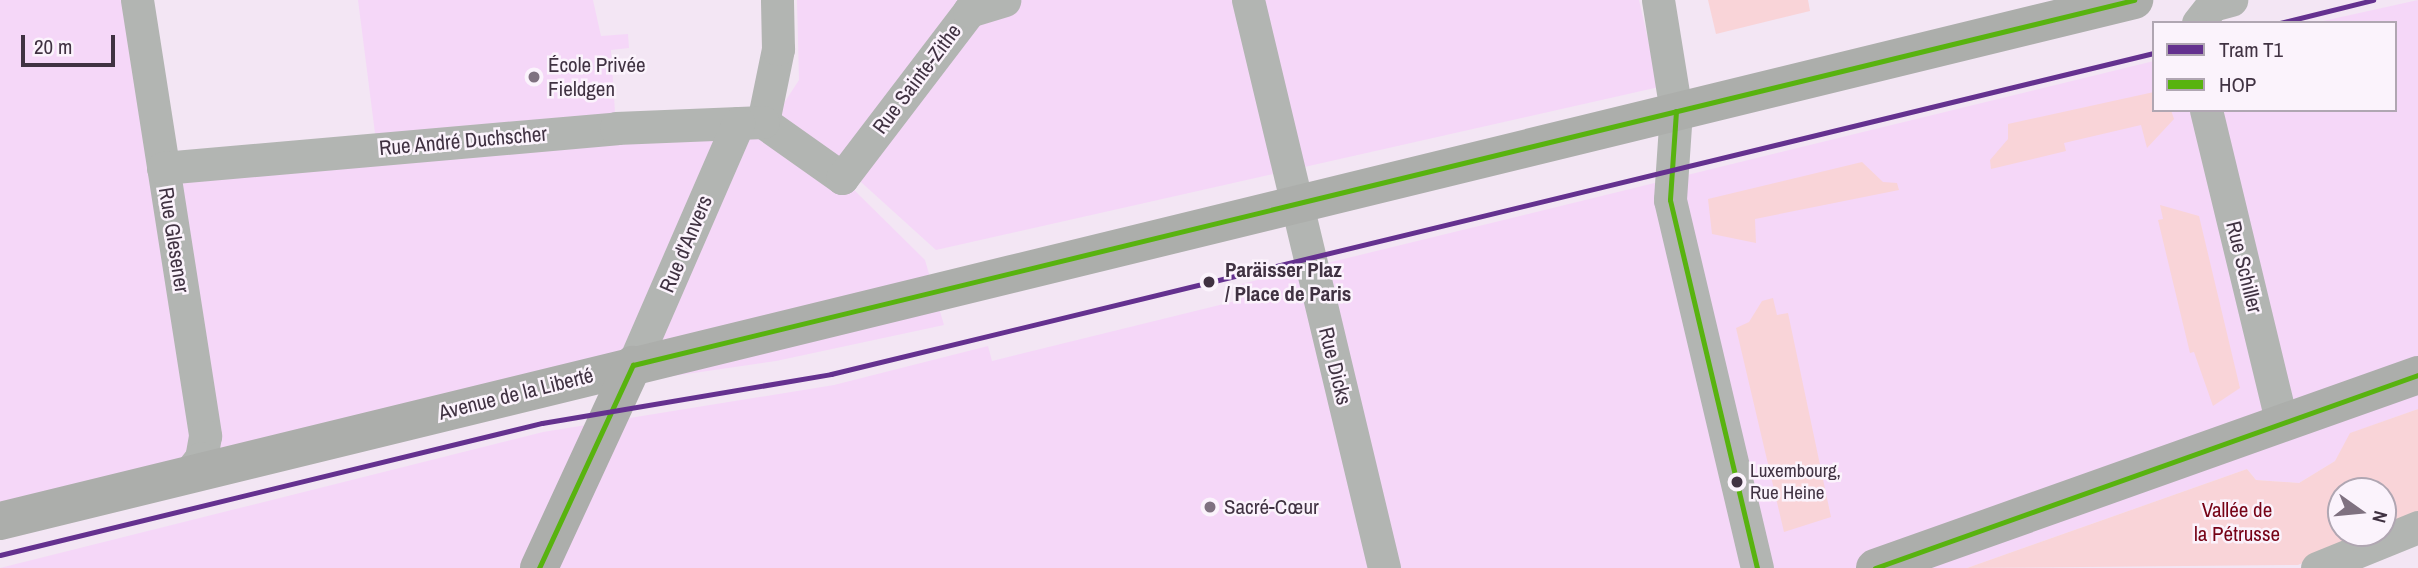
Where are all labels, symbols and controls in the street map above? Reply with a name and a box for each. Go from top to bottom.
street label: Rue Sainte-Zithe [867,19,967,139]
scale bar [24,21,119,65]
legend [2152,21,2397,112]
text: 20 m [34,32,72,61]
text: Tram T1 [2219,35,2283,64]
place label: École Privée Fieldgen [548,52,646,102]
marker: École Privée Fieldgen [526,69,542,85]
text: HOP [2219,70,2256,99]
street label: Rue André Duchscher [378,121,548,161]
street label: Rue Glesener [153,186,195,294]
street label: Rue d'Anvers [654,192,718,296]
street label: Rue Schiller [2220,218,2268,316]
place label: Paräisser Plaz / Place de Paris [1225,257,1351,307]
marker: Paräisser Plaz / Place de Paris [1199,272,1219,292]
street label: Rue Dicks [1313,324,1357,408]
street label: Avenue de la Liberté [436,363,596,425]
place label: Luxembourg, Rue Heine [1750,460,1841,504]
marker: Luxembourg, Rue Heine [1730,475,1744,489]
north arrow [2327,477,2397,547]
place label: Sacré-Cœur [1224,494,1319,520]
park label: Vallée de la Pétrusse [2194,497,2280,547]
marker: Sacré-Cœur [1202,499,1218,515]
text: N [2366,508,2394,526]

